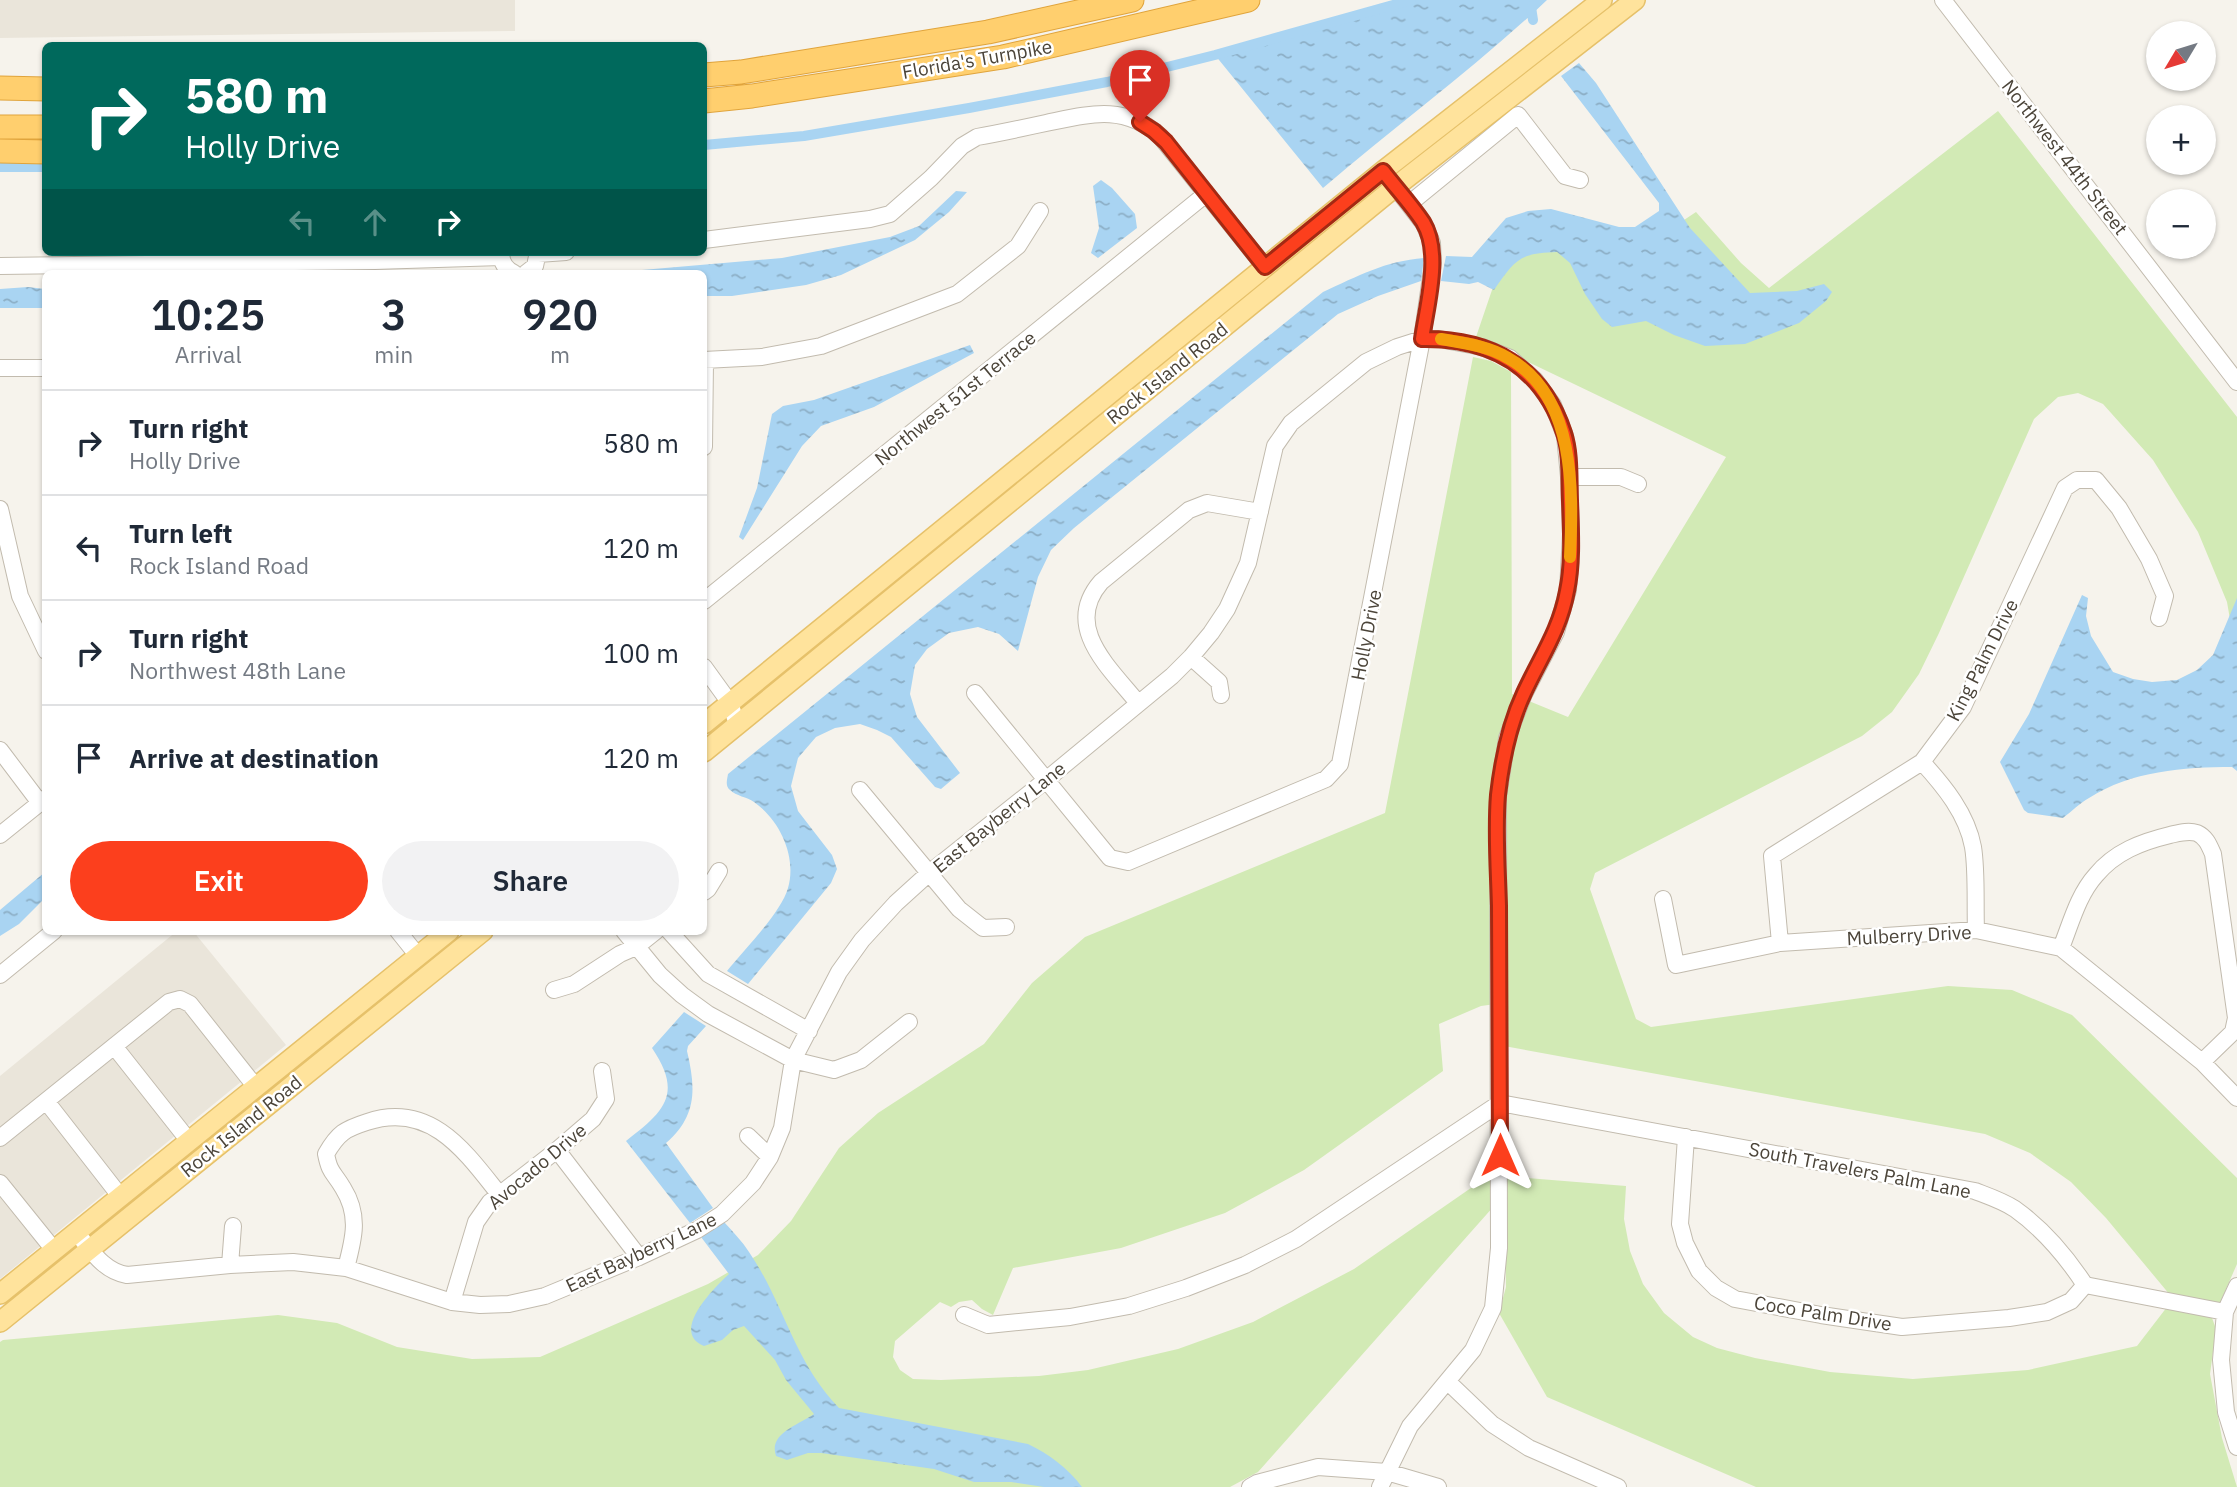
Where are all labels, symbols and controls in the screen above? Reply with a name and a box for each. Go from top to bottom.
north arrow [2146,21,2216,91]
map controls [2146,21,2216,259]
street label: Florida's Turnpike [900,34,1054,84]
pin [1110,50,1170,122]
icon: arrive [1121,61,1159,99]
text: 580 m [185,63,329,126]
icon: right [70,70,161,161]
street label: Northwest 44th Street [1997,75,2133,239]
button: + [2146,105,2216,175]
text: Holly Drive [185,125,340,167]
button: − [2146,189,2216,259]
icon: left [283,203,321,241]
icon: ahead [356,203,394,241]
icon: right [429,203,467,241]
text: 10:25 [151,287,265,342]
text: 3 [381,287,406,342]
text: 920 [522,287,598,342]
street label: Rock Island Road [1102,317,1232,429]
street label: Northwest 51st Terrace [869,326,1041,470]
text: Arrival [175,339,242,369]
text: min [374,339,413,369]
text: m [550,339,570,369]
text: Turn right [129,411,248,445]
icon: right [70,424,108,462]
text: 580 m [603,426,679,460]
text: Holly Drive [129,445,241,475]
text: Turn left [129,516,232,550]
icon: left [70,529,108,567]
text: 120 m [603,531,679,565]
text: Rock Island Road [129,550,309,580]
street label: Holly Drive [1345,587,1387,683]
street label: King Palm Drive [1941,595,2023,725]
text: Turn right [129,621,248,655]
icon: right [70,634,108,672]
text: 100 m [603,636,679,670]
text: Northwest 48th Lane [129,655,346,685]
icon: arrive [70,739,108,777]
text: Arrive at destination [129,741,379,775]
text: 120 m [603,741,679,775]
street label: East Bayberry Lane [928,756,1070,878]
button: Exit [70,841,368,921]
button: Share [382,841,679,921]
street label: Mulberry Drive [1846,920,1972,950]
street label: Rock Island Road [176,1070,306,1182]
street label: Avocado Drive [483,1118,591,1214]
position arrow [1463,1118,1537,1192]
street label: South Travelers Palm Lane [1747,1137,1973,1203]
street label: East Bayberry Lane [562,1206,720,1298]
street label: Coco Palm Drive [1753,1290,1893,1336]

